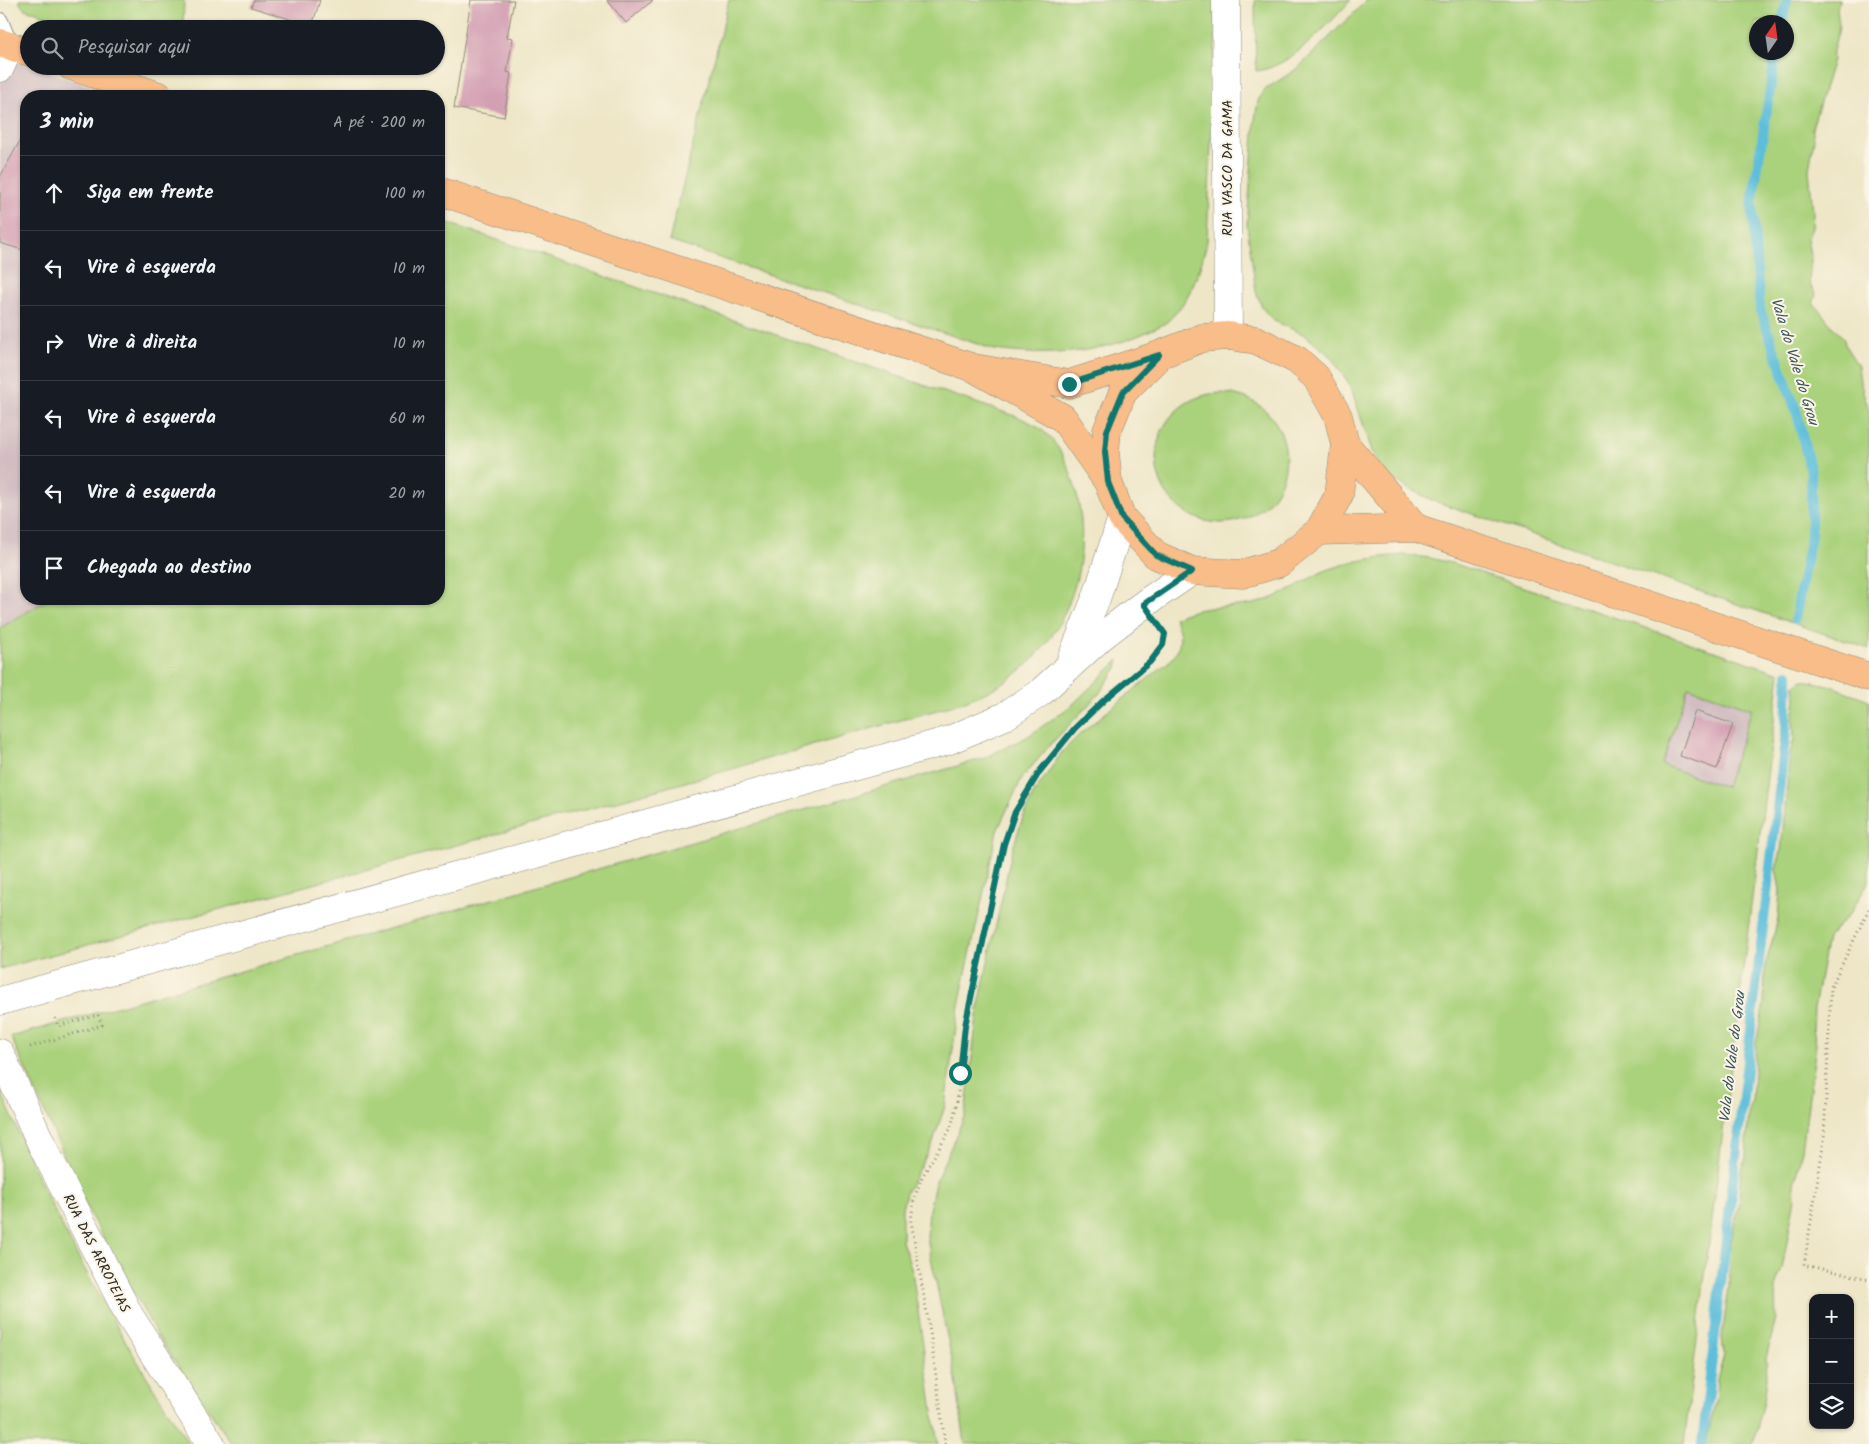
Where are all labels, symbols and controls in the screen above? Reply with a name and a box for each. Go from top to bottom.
north arrow [1749,15,1794,60]
search box [20,20,445,75]
text: Pesquisar aqui [78,33,190,63]
icon: search [38,34,66,62]
street label: RUA VASCO DA GAMA [1217,100,1239,236]
text: 3 min [40,106,94,139]
text: A pé · 200 m [333,110,425,135]
text: Siga em frente [87,178,214,208]
icon: ahead [40,179,68,207]
text: 100 m [385,181,425,206]
text: Vire à esquerda [87,253,216,283]
icon: left [40,254,68,282]
text: 10 m [393,256,425,281]
water label: Vala do Vale do Grou [1763,295,1825,430]
text: Vire à direita [87,328,197,358]
icon: right [40,329,68,357]
text: 10 m [393,331,425,356]
route end [1058,373,1081,396]
text: Vire à esquerda [87,403,216,433]
icon: left [40,404,68,432]
text: 60 m [389,406,425,431]
text: Vire à esquerda [87,478,216,508]
icon: left [40,479,68,507]
text: 20 m [389,481,425,506]
text: Chegada ao destino [87,553,252,583]
icon: arrive [40,554,68,582]
water label: Vala do Vale do Grou [1713,988,1753,1124]
route start [949,1062,972,1085]
street label: RUA DAS ARROTEIAS [57,1190,136,1317]
map controls [1809,1294,1854,1429]
button: + [1809,1294,1854,1339]
button: − [1809,1339,1854,1384]
button: layers [1809,1384,1854,1429]

